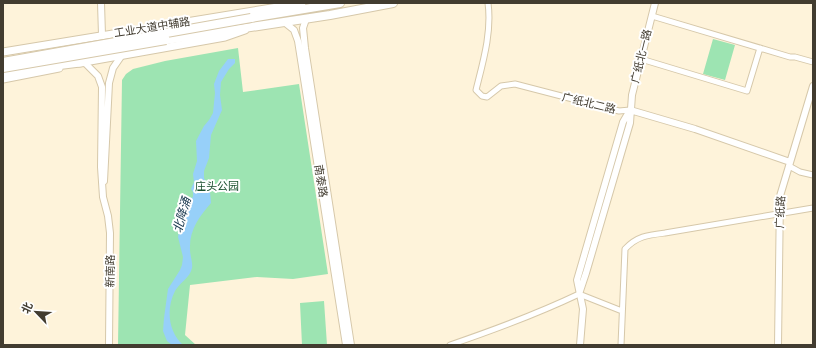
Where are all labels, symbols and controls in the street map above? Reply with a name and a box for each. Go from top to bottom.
street label: 工业大道中辅路 [113,14,191,41]
street label: 广纸北一路 [628,28,655,85]
street label: 广纸北二路 [560,90,617,117]
street label: 南泰路 [311,164,330,199]
park label: 庄头公园 [195,179,239,194]
water label: 北降涌 [169,194,196,235]
street label: 广纸路 [772,195,789,229]
street label: 新南路 [103,254,118,288]
north arrow [16,292,56,332]
text: 北 [18,300,37,316]

